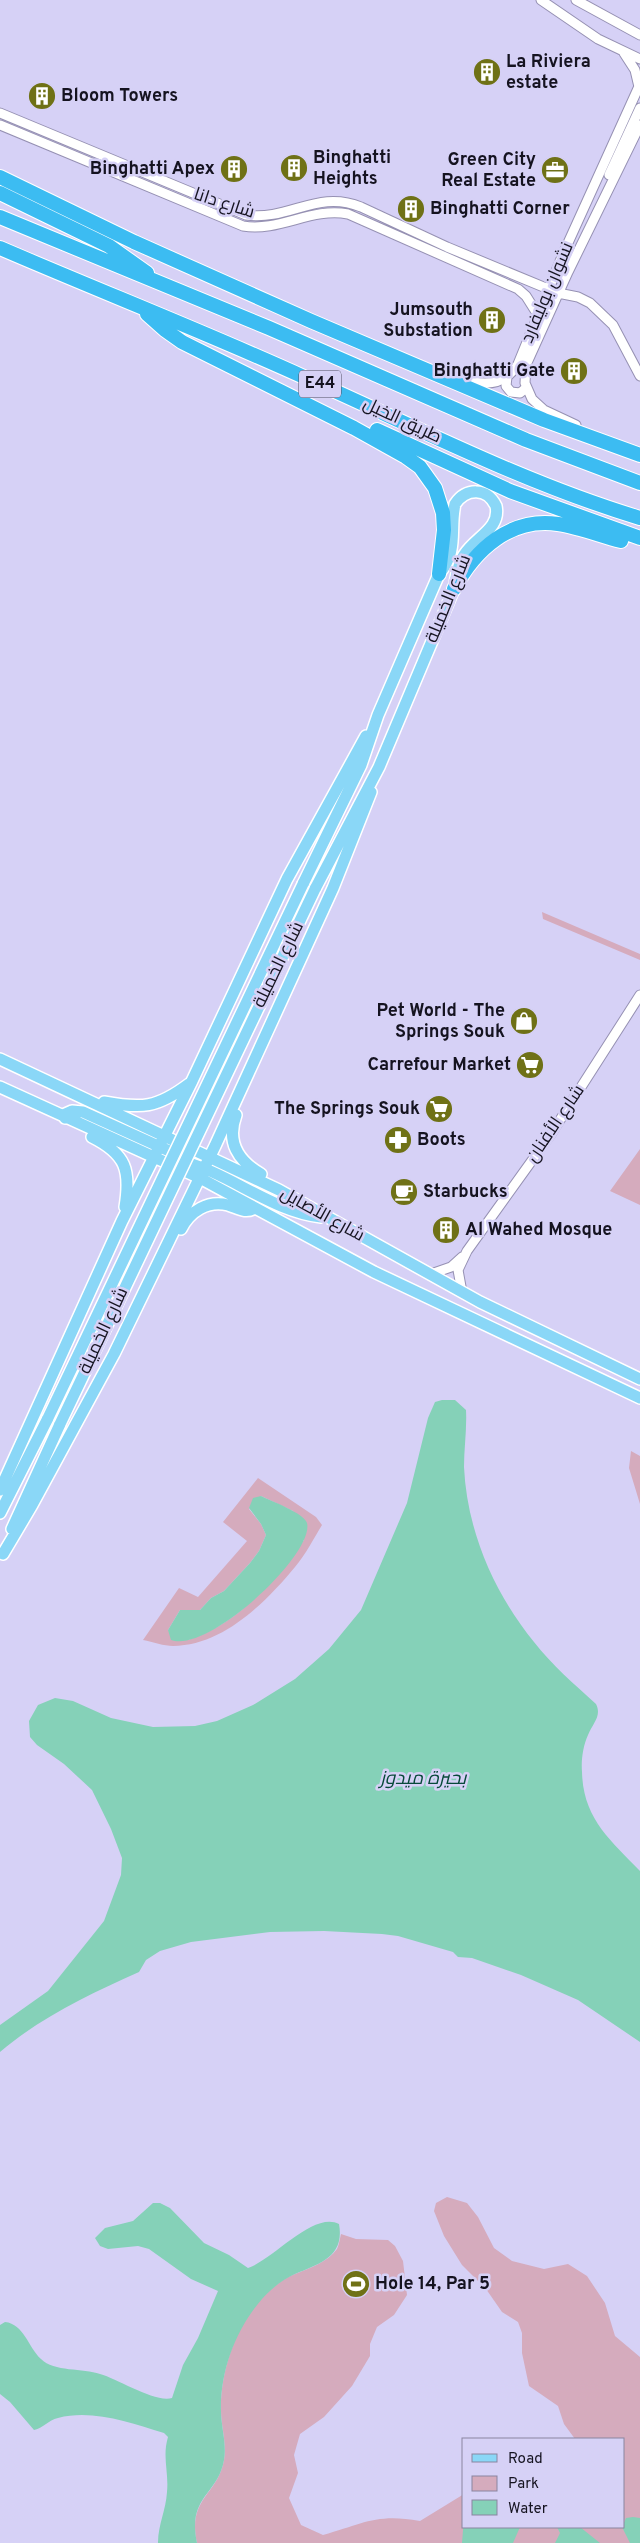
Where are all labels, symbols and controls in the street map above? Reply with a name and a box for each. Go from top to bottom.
place label: La Riviera estate [506,51,591,95]
building icon: La Riviera estate [472,57,502,87]
building icon: Bloom Towers [27,81,57,111]
place label: Bloom Towers [61,85,178,108]
place label: Binghatti Heights [313,147,391,191]
place label: Green City Real Estate [441,149,536,193]
building icon: Binghatti Heights [279,153,309,183]
building icon: Binghatti Apex [219,154,249,184]
office icon: Green City Real Estate [540,155,570,185]
place label: Binghatti Apex [90,158,215,181]
street label: شارع دانا [191,183,257,225]
building icon: Binghatti Corner [396,194,426,224]
place label: Binghatti Corner [430,198,570,221]
street label: نشوان بوليفارد [516,239,580,347]
place label: Jumsouth Substation [383,299,473,343]
building icon: Jumsouth Substation [477,305,507,335]
building icon: Binghatti Gate [559,356,589,386]
place label: Binghatti Gate [433,360,555,383]
road number: E44 [299,370,341,398]
street label: طريق الخيل [359,393,445,449]
street label: شارع الخميلة [421,552,477,646]
street label: شارع الخميلة [248,918,310,1012]
place label: Pet World - The Springs Souk [377,1000,505,1044]
shop icon: Pet World - The Springs Souk [509,1006,539,1036]
supermarket icon: Carrefour Market [515,1050,545,1080]
place label: Carrefour Market [368,1054,511,1077]
street label: شارع الأفنان [522,1081,590,1167]
supermarket icon: The Springs Souk [424,1094,454,1124]
place label: The Springs Souk [274,1098,420,1121]
pharmacy icon: Boots [383,1125,413,1155]
place label: Boots [417,1129,466,1152]
cafe icon: Starbucks [389,1177,419,1207]
place label: Starbucks [423,1181,508,1204]
street label: شارع الأصايل [276,1182,368,1248]
building icon: Al Wahed Mosque [431,1215,461,1245]
place label: Al Wahed Mosque [465,1219,612,1242]
street label: شارع الخميلة [74,1284,134,1378]
water label: بحيرة ميدوز [378,1767,467,1791]
sports icon: Hole 14, Par 5 [341,2269,371,2299]
place label: Hole 14, Par 5 [375,2273,490,2296]
legend [462,2438,625,2528]
text: Road [508,2450,543,2469]
text: Park [508,2475,539,2494]
text: Water [508,2500,548,2519]

